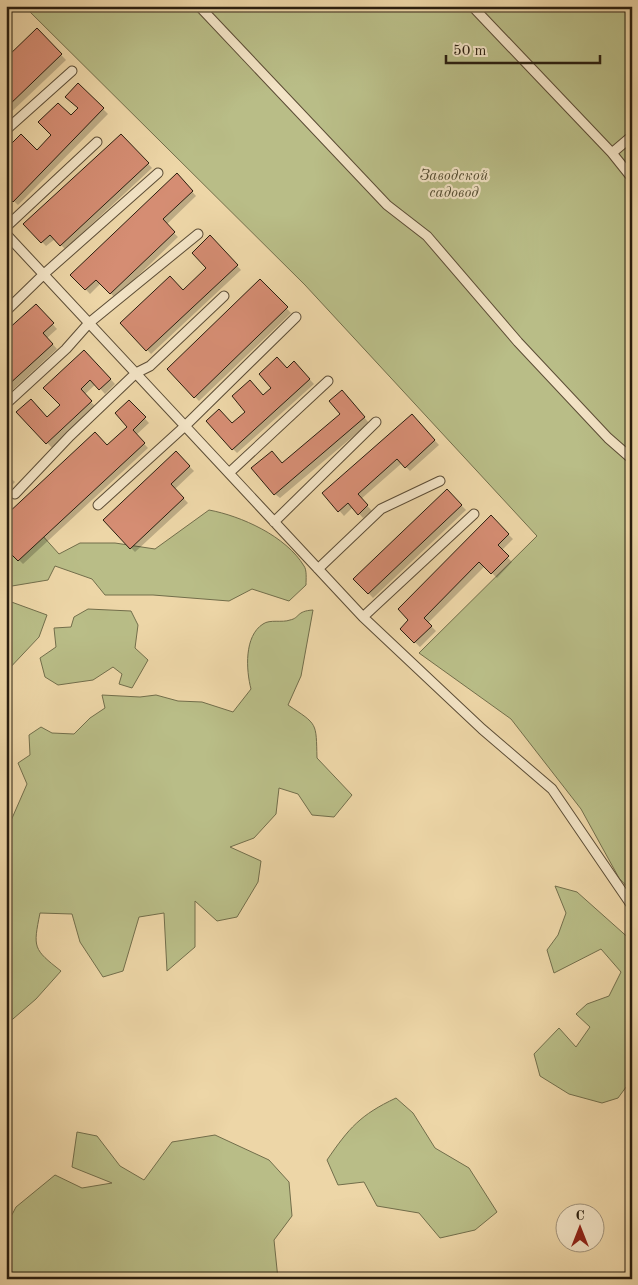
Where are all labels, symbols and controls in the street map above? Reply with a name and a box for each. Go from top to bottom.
scale bar [446,32,599,64]
text: 50 m [453,44,487,59]
park label: Заводской садовод [420,168,489,201]
north arrow [556,1202,606,1252]
text: С [575,1209,585,1223]

